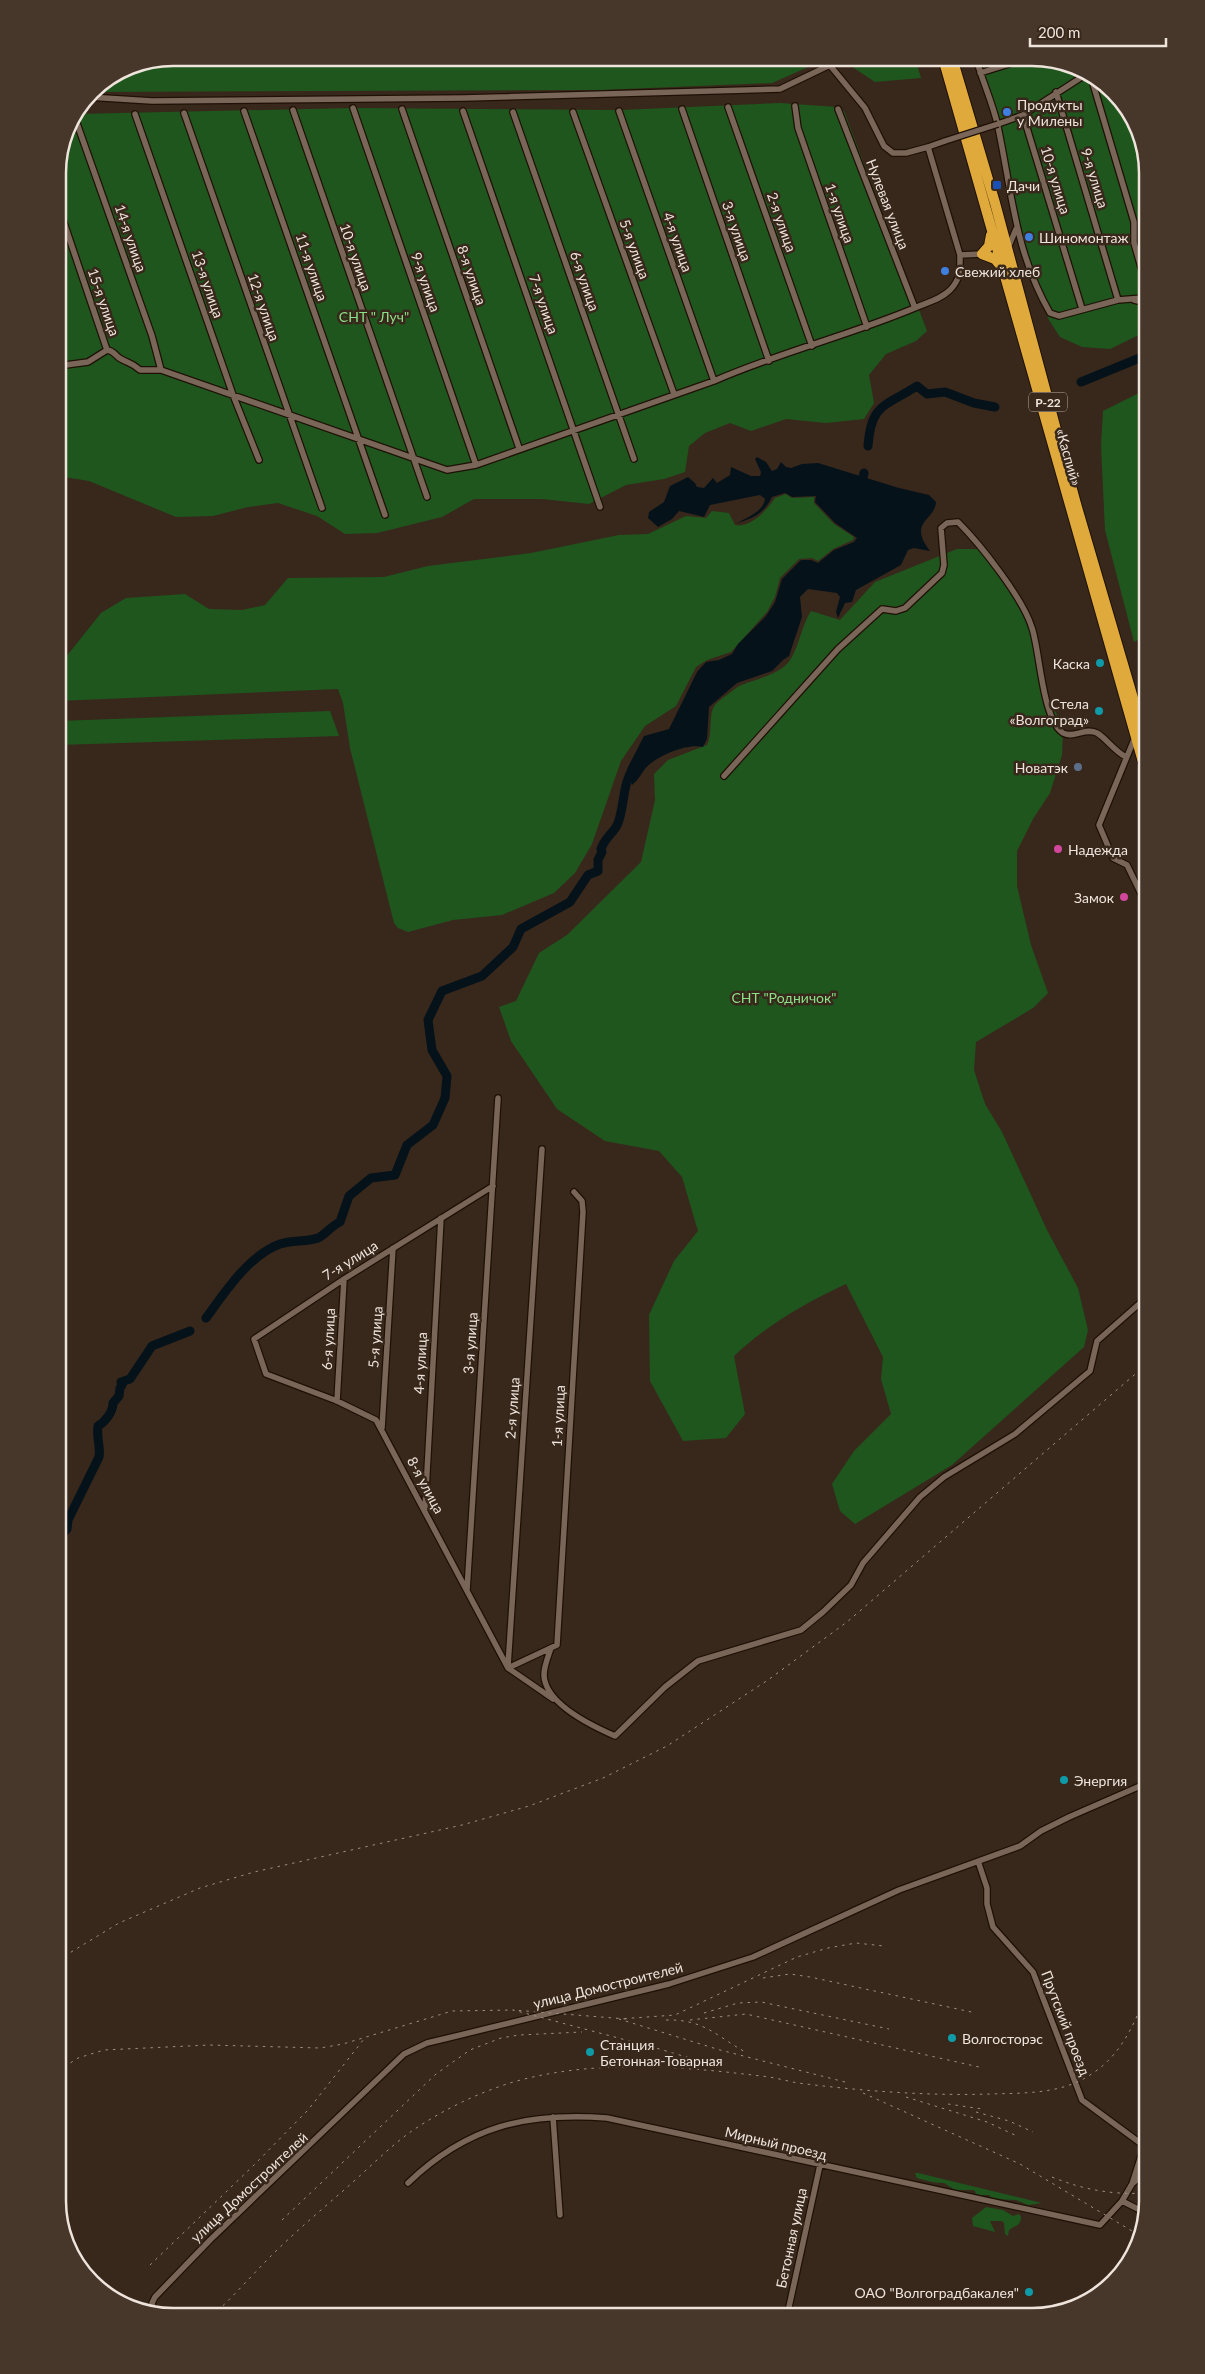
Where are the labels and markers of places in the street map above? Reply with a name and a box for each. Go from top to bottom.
place label: Продукты у Милены [1017,96,1083,129]
marker: Продукты у Милены [1001,106,1013,118]
place label: Дачи [1007,177,1040,194]
marker: Дачи [991,179,1003,191]
place label: Шиномонтаж [1039,229,1129,246]
marker: Шиномонтаж [1023,231,1035,243]
place label: Свежий хлеб [955,263,1040,280]
marker: Свежий хлеб [939,265,951,277]
place label: Каска [1053,655,1090,672]
marker: Каска [1094,657,1106,669]
place label: Стела «Волгоград» [1010,695,1089,728]
marker: Стела «Волгоград» [1093,705,1105,717]
place label: Новатэк [1015,759,1069,776]
marker: Новатэк [1072,761,1084,773]
place label: Надежда [1068,841,1128,858]
marker: Надежда [1052,843,1064,855]
place label: Замок [1074,889,1115,906]
marker: Замок [1118,891,1130,903]
place label: Энергия [1074,1772,1127,1789]
marker: Энергия [1058,1774,1070,1786]
place label: Волгосторэс [962,2030,1043,2047]
marker: Волгосторэс [946,2032,958,2044]
place label: Станция Бетонная-Товарная [600,2036,723,2069]
marker: Станция Бетонная-Товарная [584,2046,596,2058]
place label: ОАО "Волгоградбакалея" [855,2284,1019,2301]
marker: ОАО "Волгоградбакалея" [1023,2286,1035,2298]

